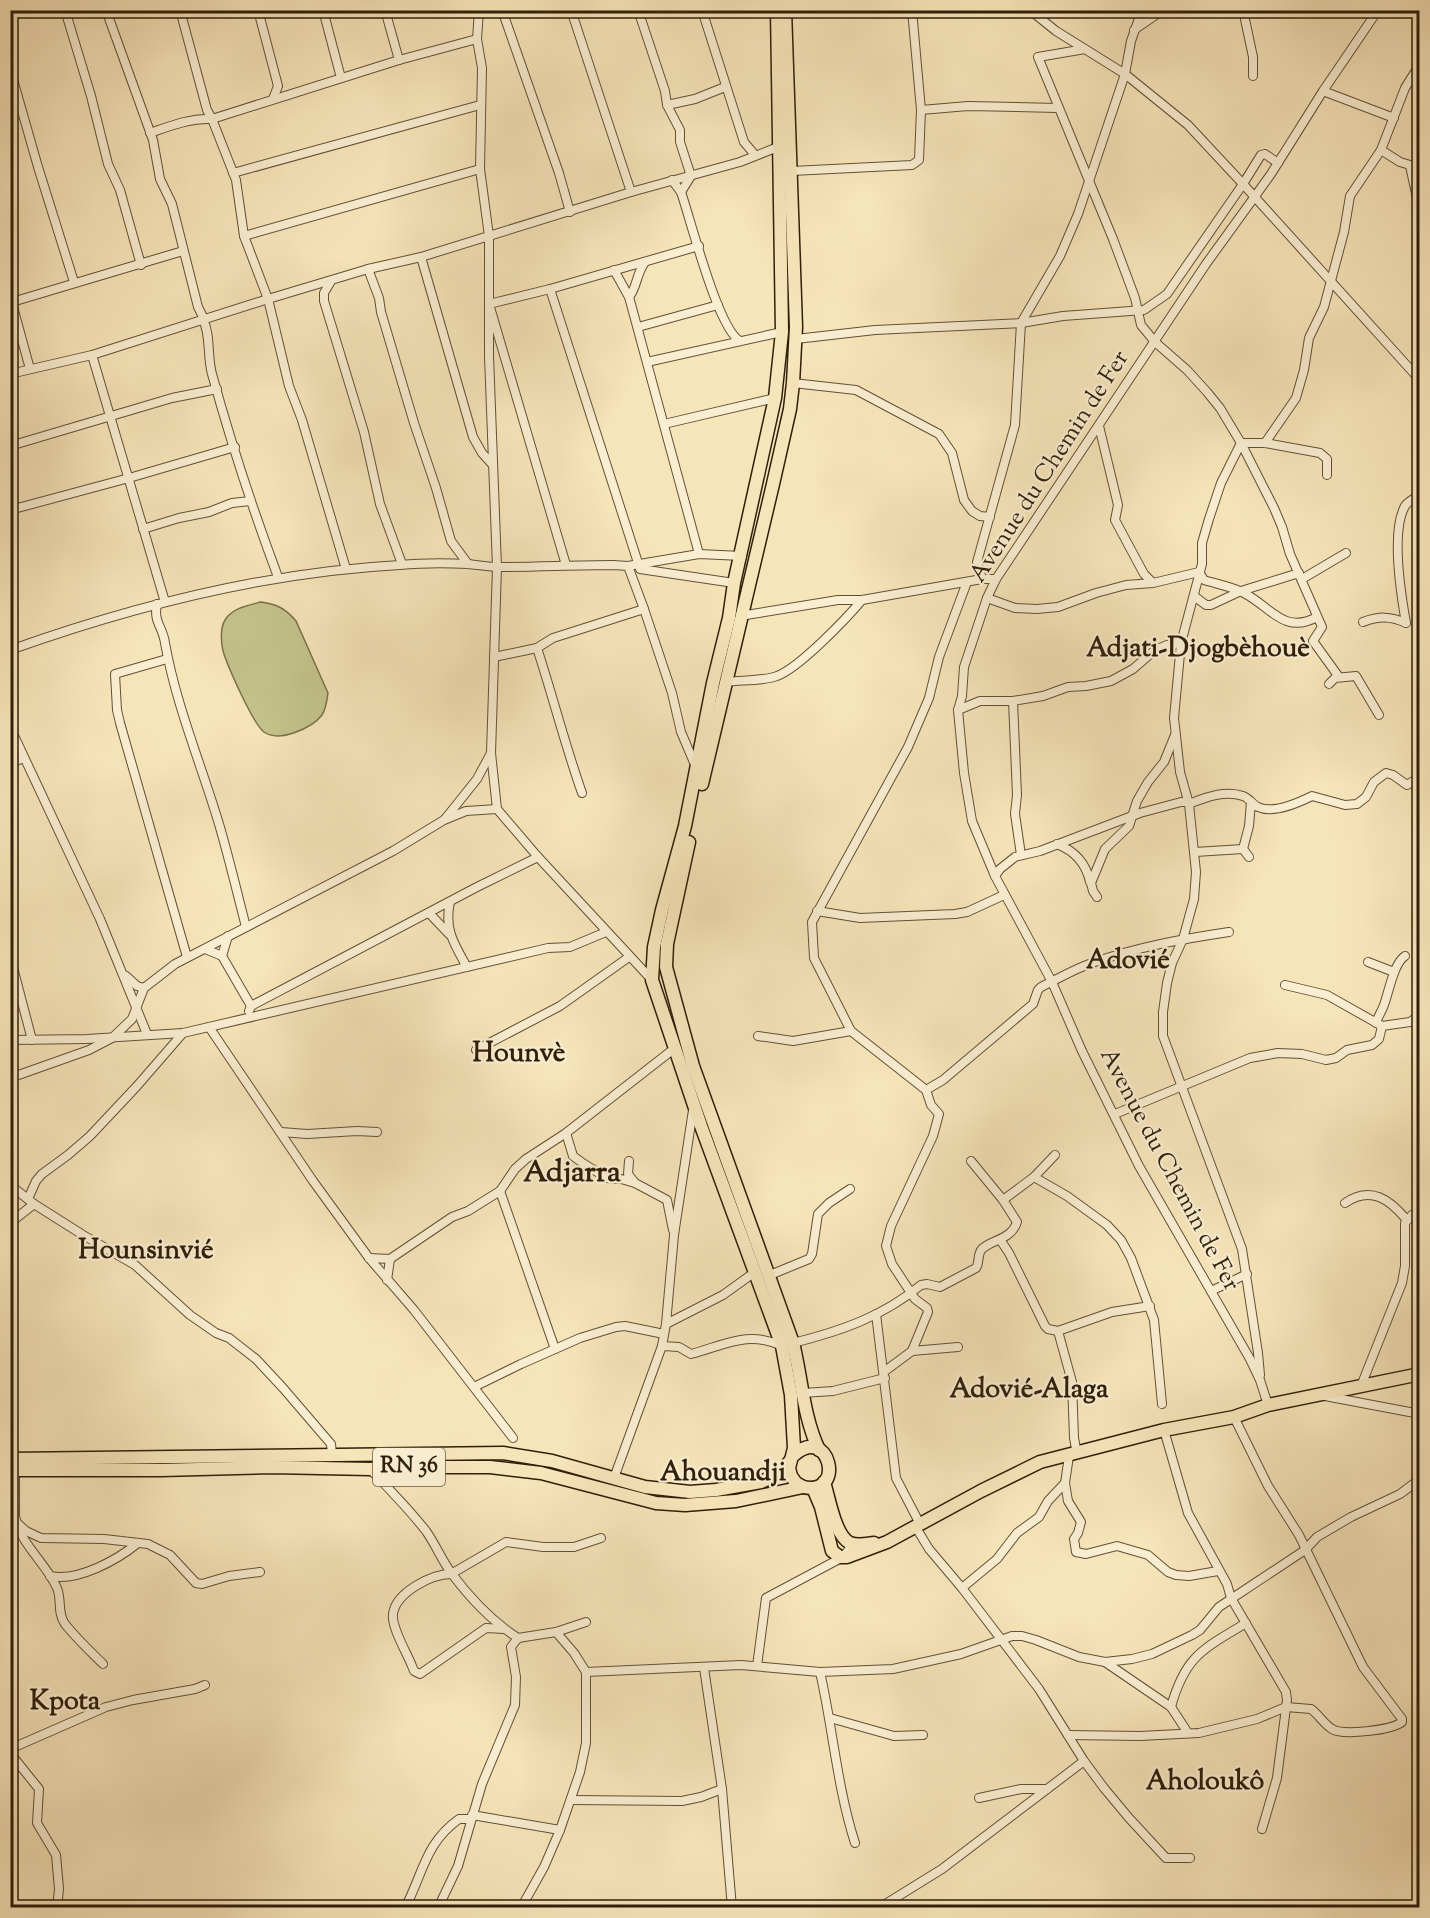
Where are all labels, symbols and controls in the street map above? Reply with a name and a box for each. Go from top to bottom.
street label: Avenue du Chemin de Fer [962,344,1138,590]
district label: Adjati-Djogbèhouè [1086,630,1310,669]
district label: Adovié [1086,942,1170,981]
district label: Hounvè [473,1035,565,1074]
street label: Avenue du Chemin de Fer [1090,1043,1248,1297]
district label: Adjarra [523,1152,621,1195]
district label: Hounsinvié [78,1232,214,1271]
district label: Adovié-Alaga [950,1371,1109,1410]
road number: RN 36 [373,1448,445,1486]
district label: Ahouandji [660,1454,786,1493]
district label: Kpota [30,1683,101,1722]
district label: Aholoukô [1146,1763,1265,1802]

